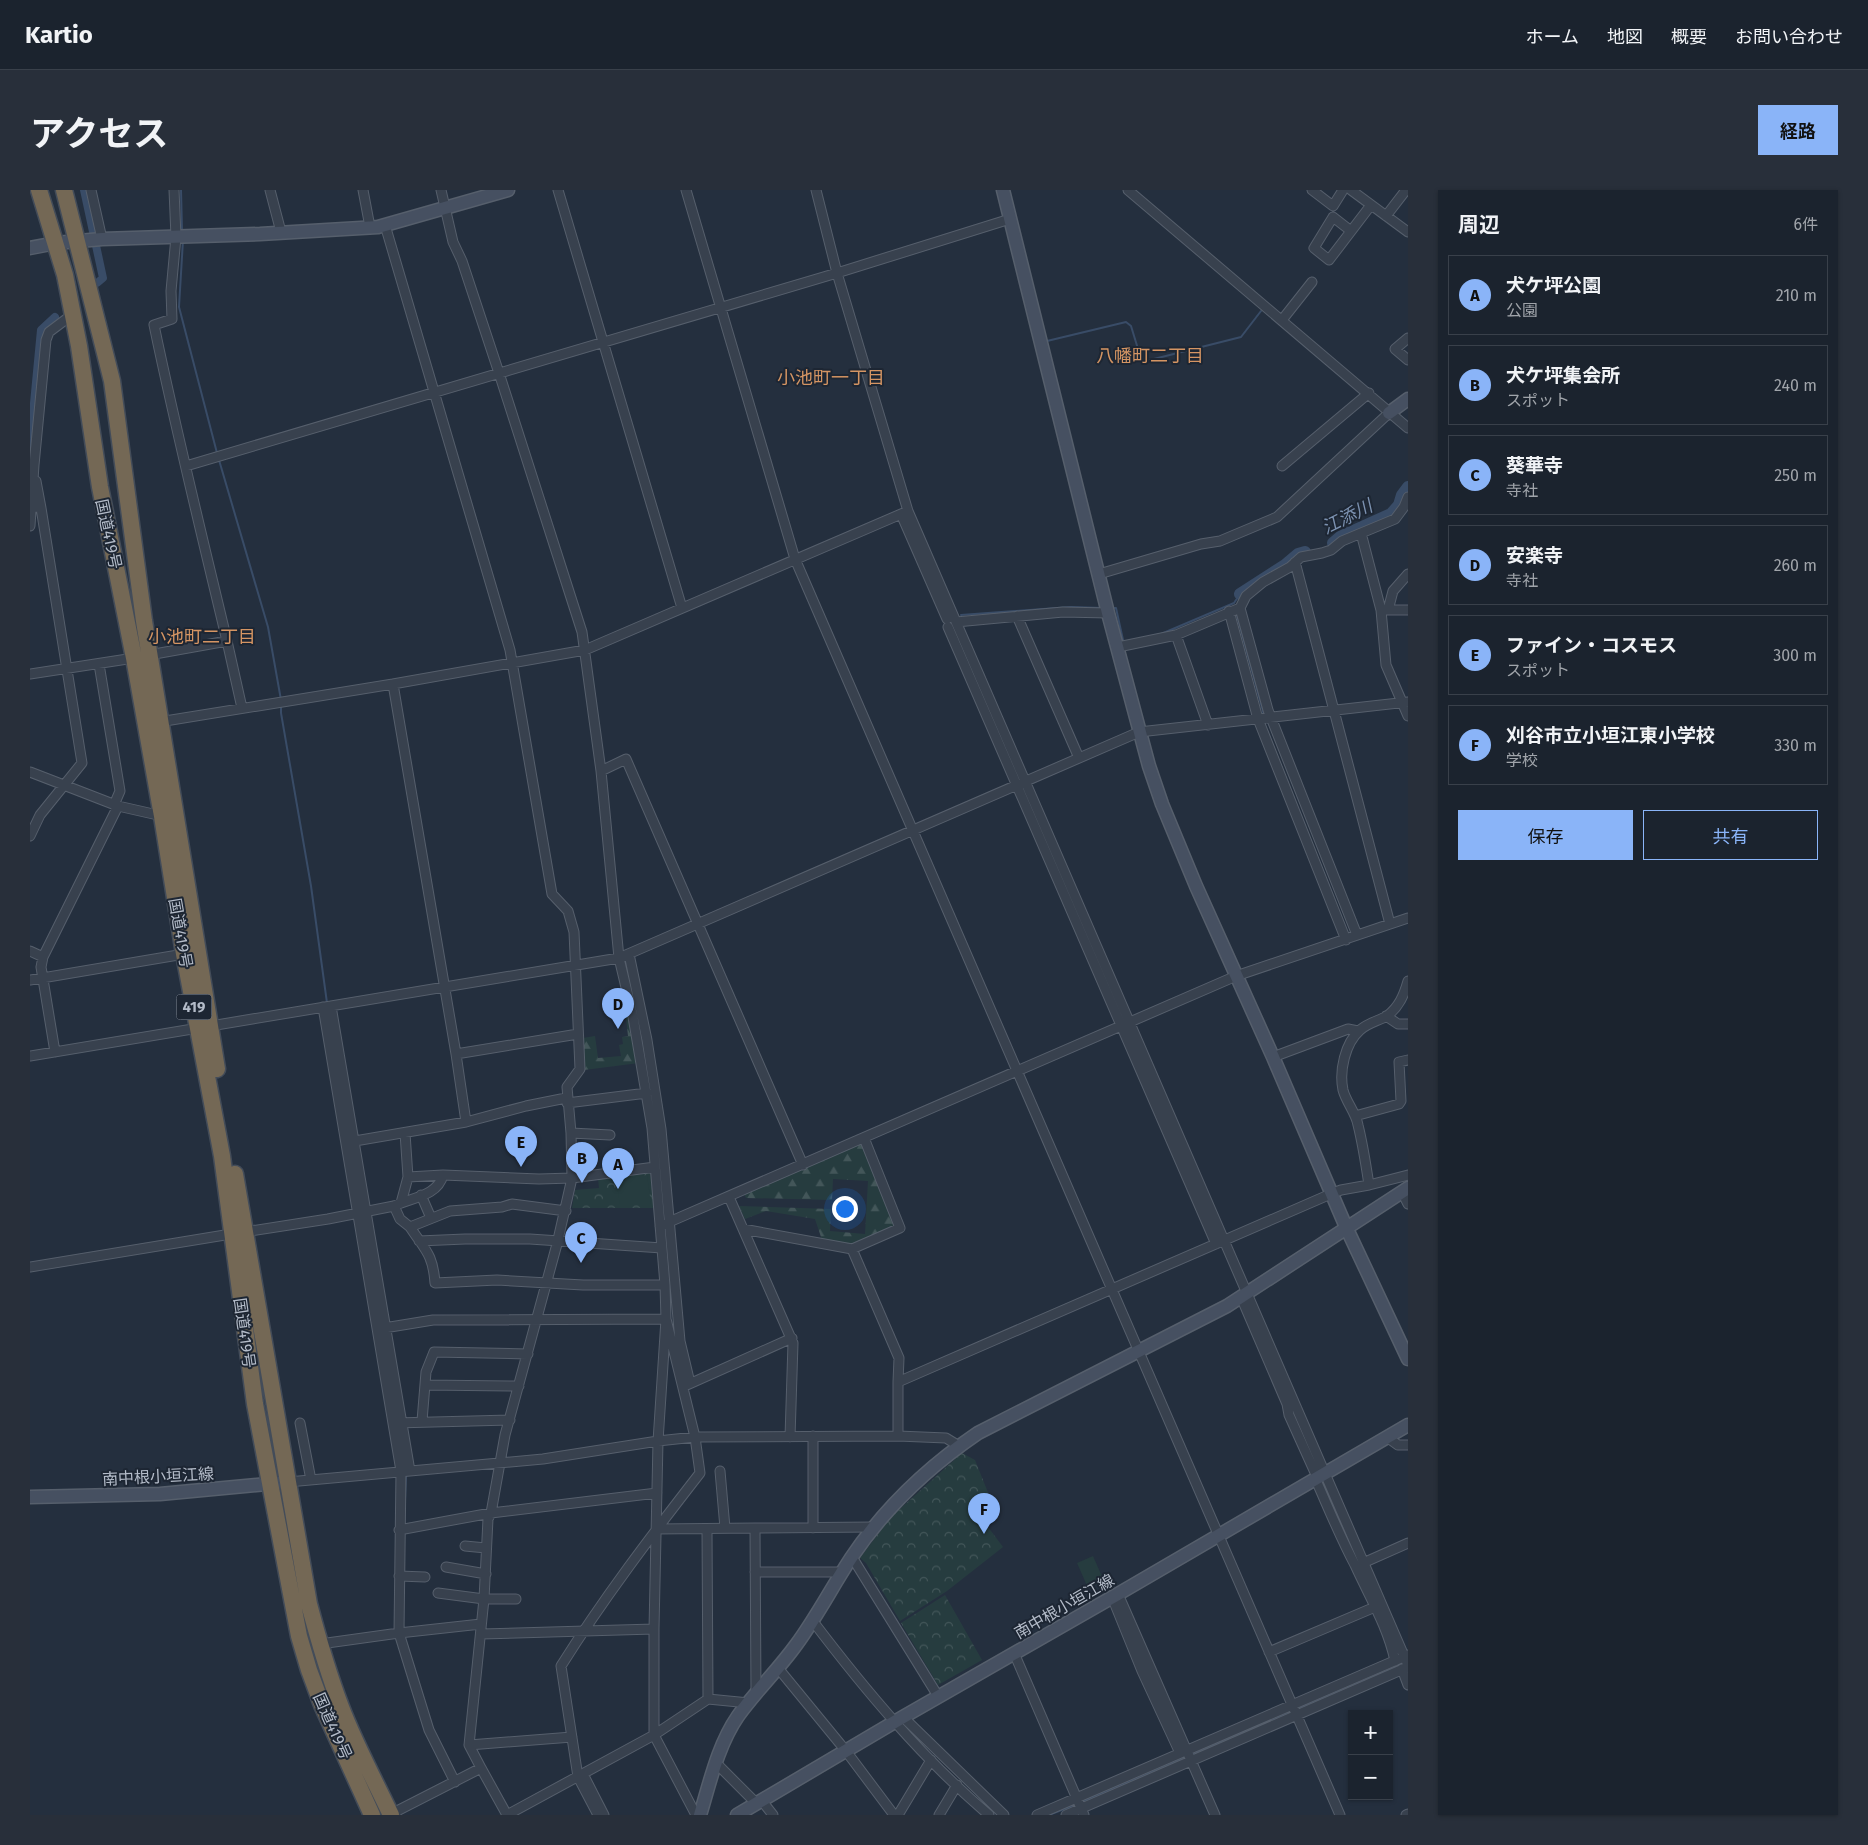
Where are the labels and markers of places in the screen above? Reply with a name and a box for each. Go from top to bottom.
pin: D [602,988,634,1029]
pin: E [505,1126,537,1167]
pin: B [566,1142,598,1183]
pin: A [602,1148,634,1189]
pin: C [565,1222,597,1263]
pin: F [968,1493,1000,1534]

